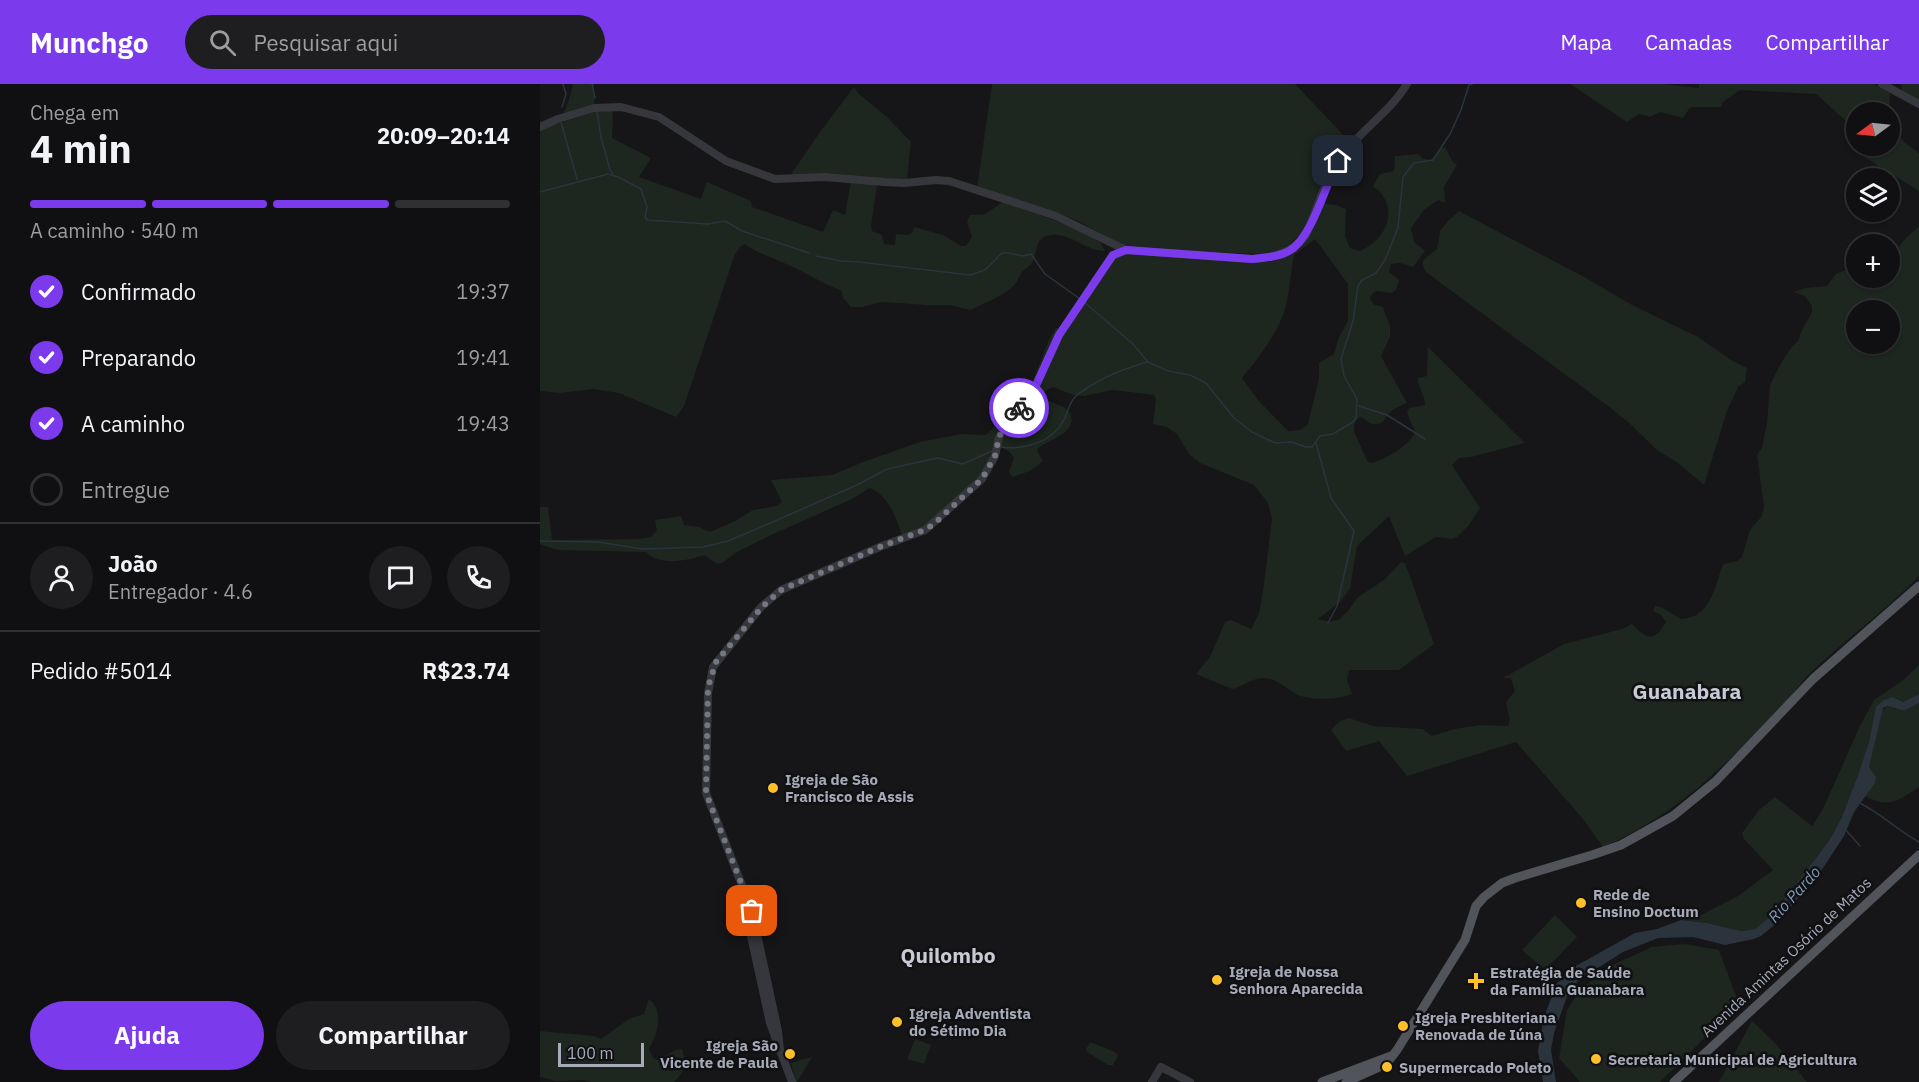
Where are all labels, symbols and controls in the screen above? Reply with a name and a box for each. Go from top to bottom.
search box [185,15,605,69]
text: Munchgo [30,24,149,61]
icon: search [206,26,239,59]
text: Pesquisar aqui [254,28,398,57]
text: Mapa [1560,28,1612,56]
text: Camadas [1645,28,1732,56]
text: Compartilhar [1765,28,1889,56]
text: Chega em [30,99,119,126]
north arrow [1846,102,1900,156]
map controls [1846,102,1900,354]
text: 20:09–20:14 [377,121,510,150]
text: 4 min [30,123,132,174]
pin [1312,135,1363,186]
icon: home [1321,144,1354,177]
button: layers [1846,168,1900,222]
text: A caminho · 540 m [30,217,199,244]
button: + [1846,234,1900,288]
icon: check [30,275,63,308]
text: Confirmado [81,277,196,306]
text: 19:37 [456,278,510,305]
button: − [1846,300,1900,354]
icon: check [30,341,63,374]
text: Preparando [81,343,196,372]
text: 19:41 [456,344,510,371]
courier [989,378,1049,438]
icon: bike [1003,392,1036,425]
icon: check [30,407,63,440]
text: A caminho [81,409,185,438]
text: 19:43 [456,410,510,437]
text: Entregue [81,475,170,504]
button: person [30,546,93,609]
button: chat [369,546,432,609]
button: phone [447,546,510,609]
text: João [108,549,158,578]
text: Entregador · 4.6 [108,578,253,605]
text: Pedido #5014 [30,656,172,685]
text: R$23.74 [422,656,510,685]
district label: Guanabara [1633,677,1741,705]
place label: Igreja de São Francisco de Assis [785,770,915,806]
marker: Igreja de São Francisco de Assis [766,781,780,795]
water label: Rio Pardo [1763,861,1825,926]
street label: Avenida Amintas Osório de Matos [1697,873,1875,1041]
pin [726,885,777,936]
place label: Rede de Ensino Doctum [1593,885,1699,921]
icon: bag [735,894,768,927]
marker: Rede de Ensino Doctum [1574,896,1588,910]
district label: Quilombo [900,941,996,969]
place label: Igreja de Nossa Senhora Aparecida [1229,962,1364,998]
place label: Estratégia de Saúde da Família Guanabara [1490,963,1645,999]
marker: Estratégia de Saúde da Família Guanabara [1467,972,1485,990]
marker: Igreja de Nossa Senhora Aparecida [1210,973,1224,987]
button: Ajuda [30,1001,264,1070]
button: Compartilhar [276,1001,510,1070]
place label: Igreja Adventista do Sétimo Dia [909,1004,1031,1040]
place label: Igreja Presbiteriana Renovada de Iúna [1415,1008,1557,1044]
marker: Igreja Adventista do Sétimo Dia [890,1015,904,1029]
marker: Igreja Presbiteriana Renovada de Iúna [1396,1019,1410,1033]
place label: Igreja São Vicente de Paula [660,1036,778,1072]
scale bar [558,1040,644,1068]
text: 100 m [567,1043,614,1063]
marker: Igreja São Vicente de Paula [783,1047,797,1061]
place label: Secretaria Municipal de Agricultura [1608,1050,1858,1069]
marker: Secretaria Municipal de Agricultura [1589,1052,1603,1066]
place label: Supermercado Poleto [1399,1058,1551,1077]
marker: Supermercado Poleto [1380,1060,1394,1074]

